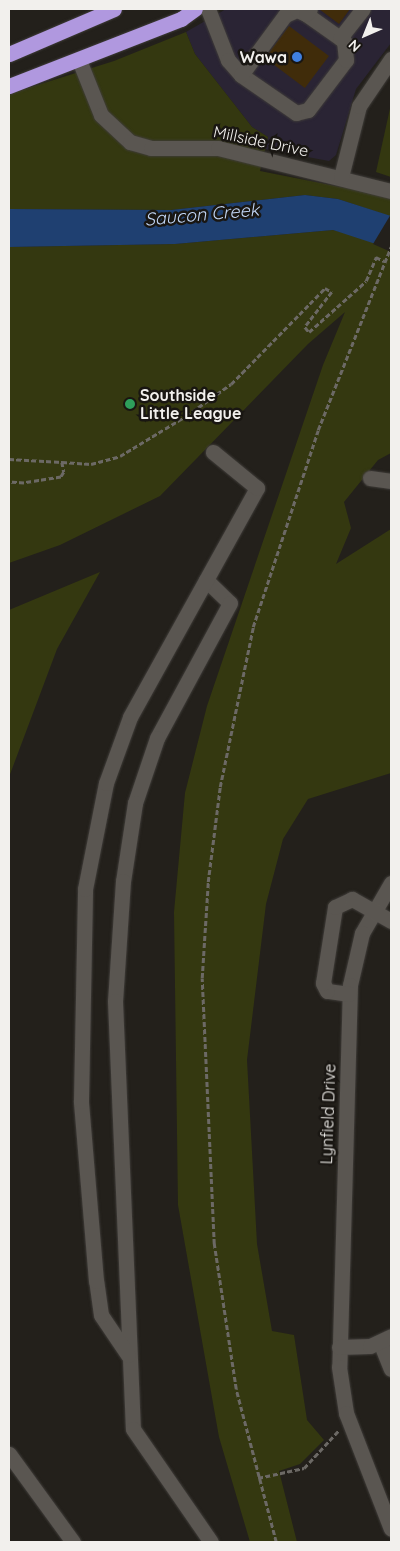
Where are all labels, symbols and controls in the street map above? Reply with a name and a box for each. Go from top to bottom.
north arrow [340,10,390,60]
text: N [345,36,365,56]
place label: Wawa [240,47,287,67]
marker: Wawa [291,51,303,63]
street label: Millside Drive [212,122,310,160]
water label: Saucon Creek [144,199,260,231]
place label: Southside Little League [140,385,241,423]
marker: Southside Little League [124,398,136,410]
street label: Lynfield Drive [317,1063,339,1165]

